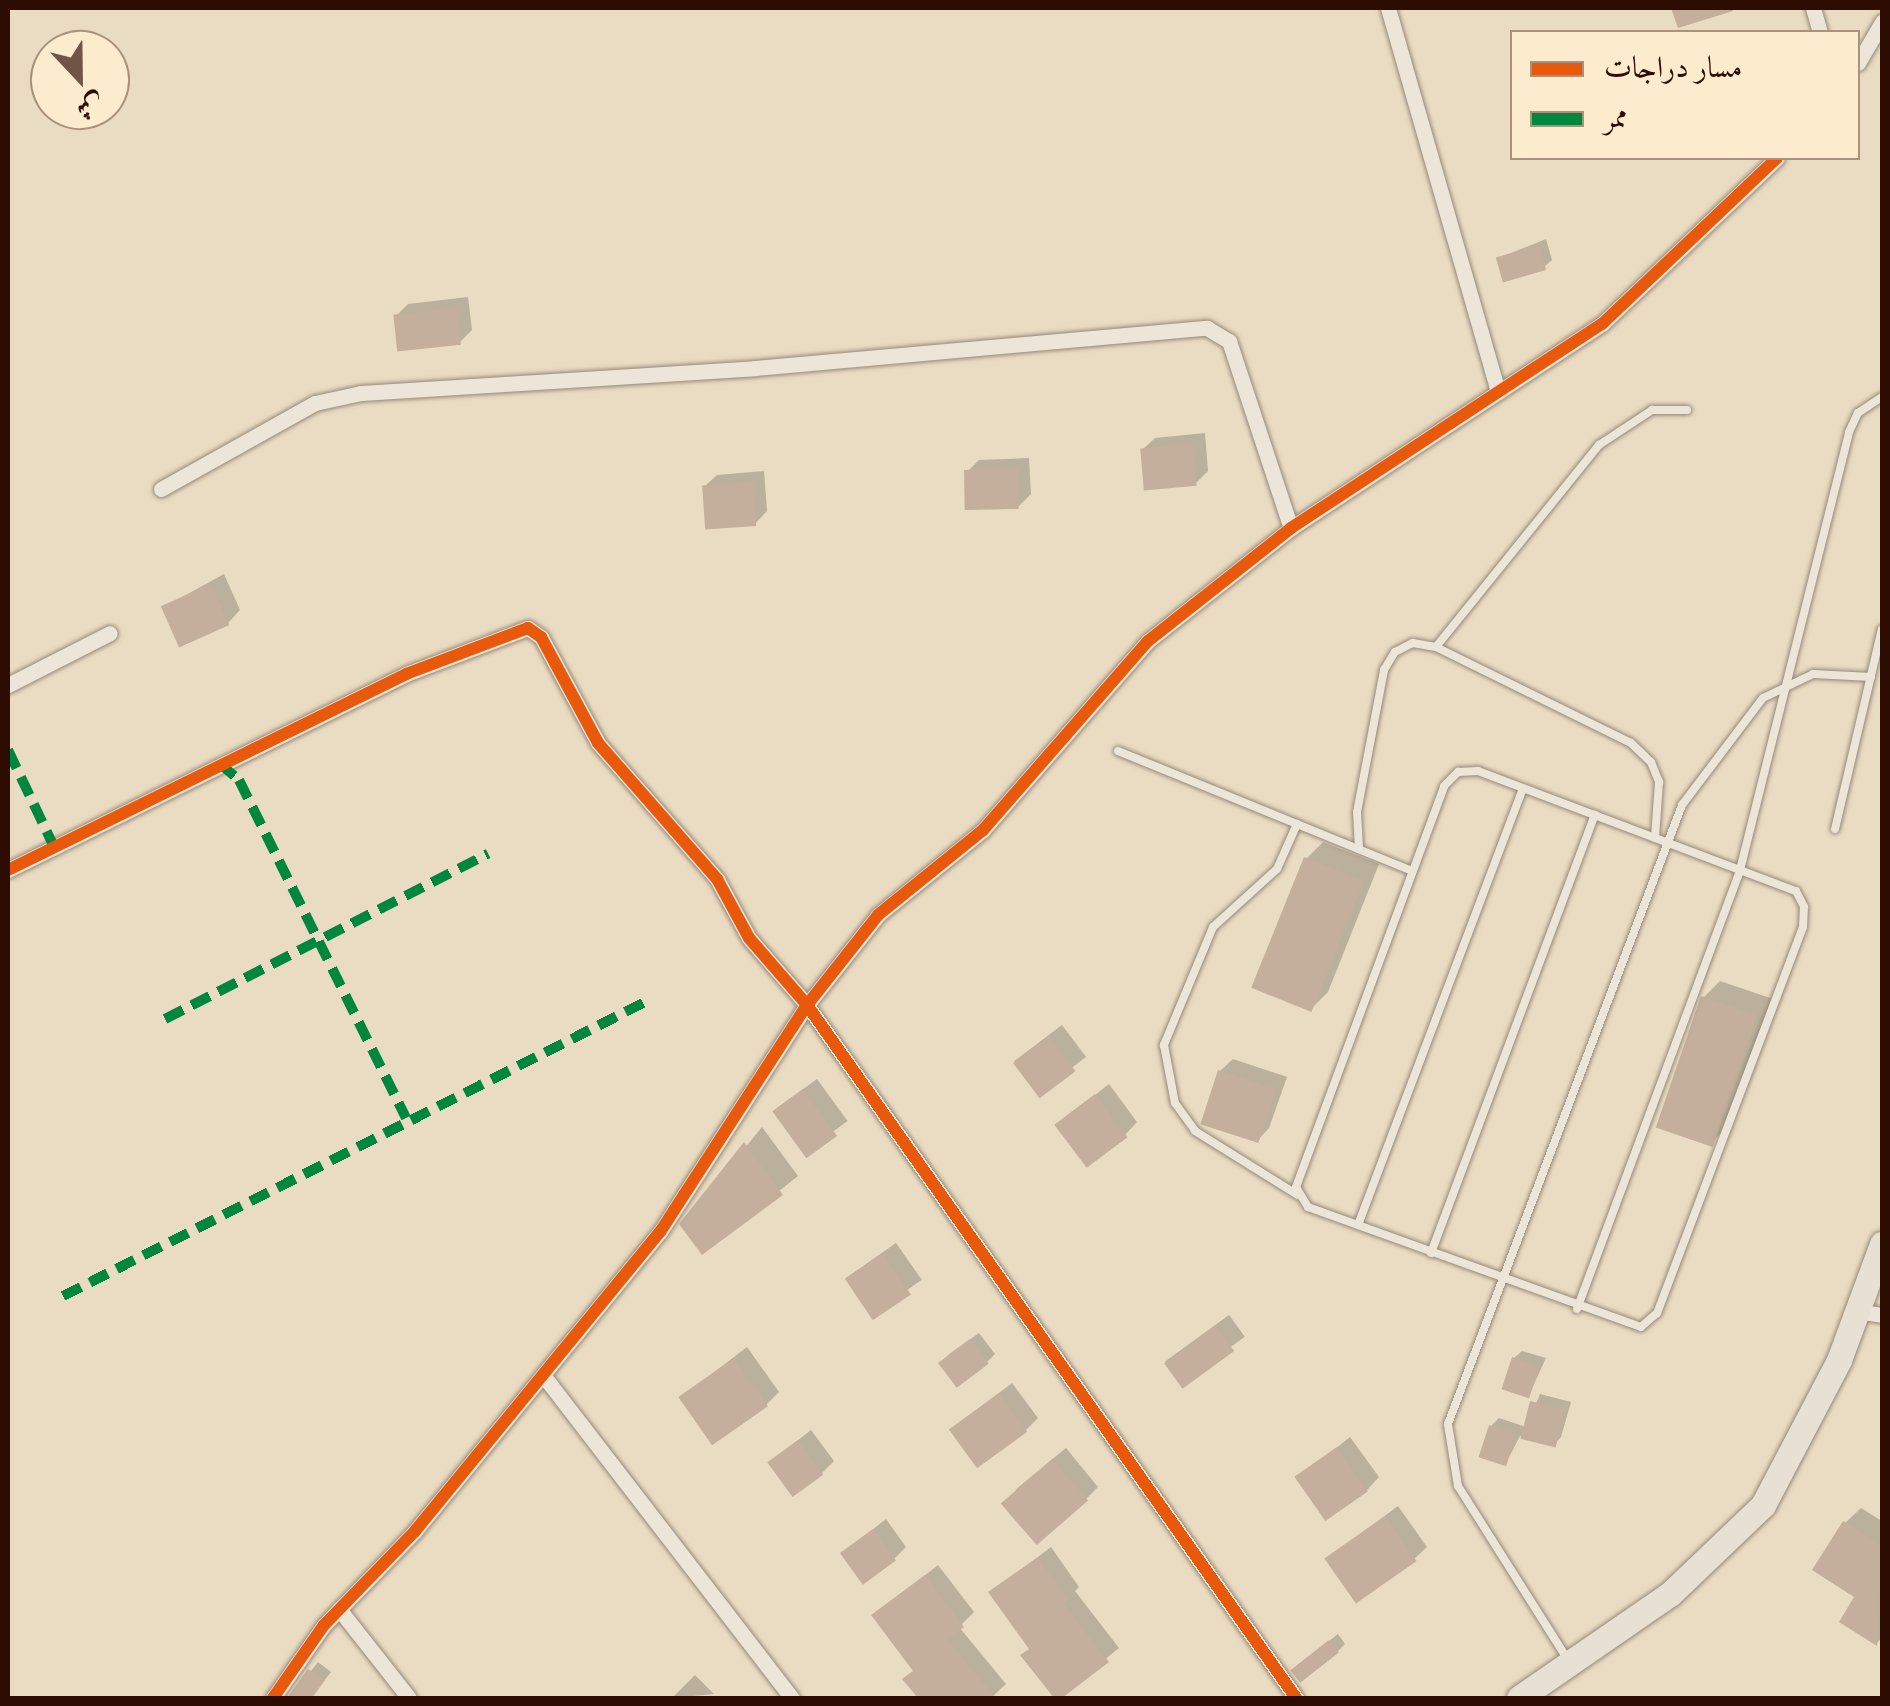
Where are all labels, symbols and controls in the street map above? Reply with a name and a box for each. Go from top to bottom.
north arrow [30,30,130,130]
legend [1510,30,1860,160]
text: مسار دراجات [1604,49,1743,87]
text: ش [71,85,110,128]
text: ممر [1604,99,1628,137]

